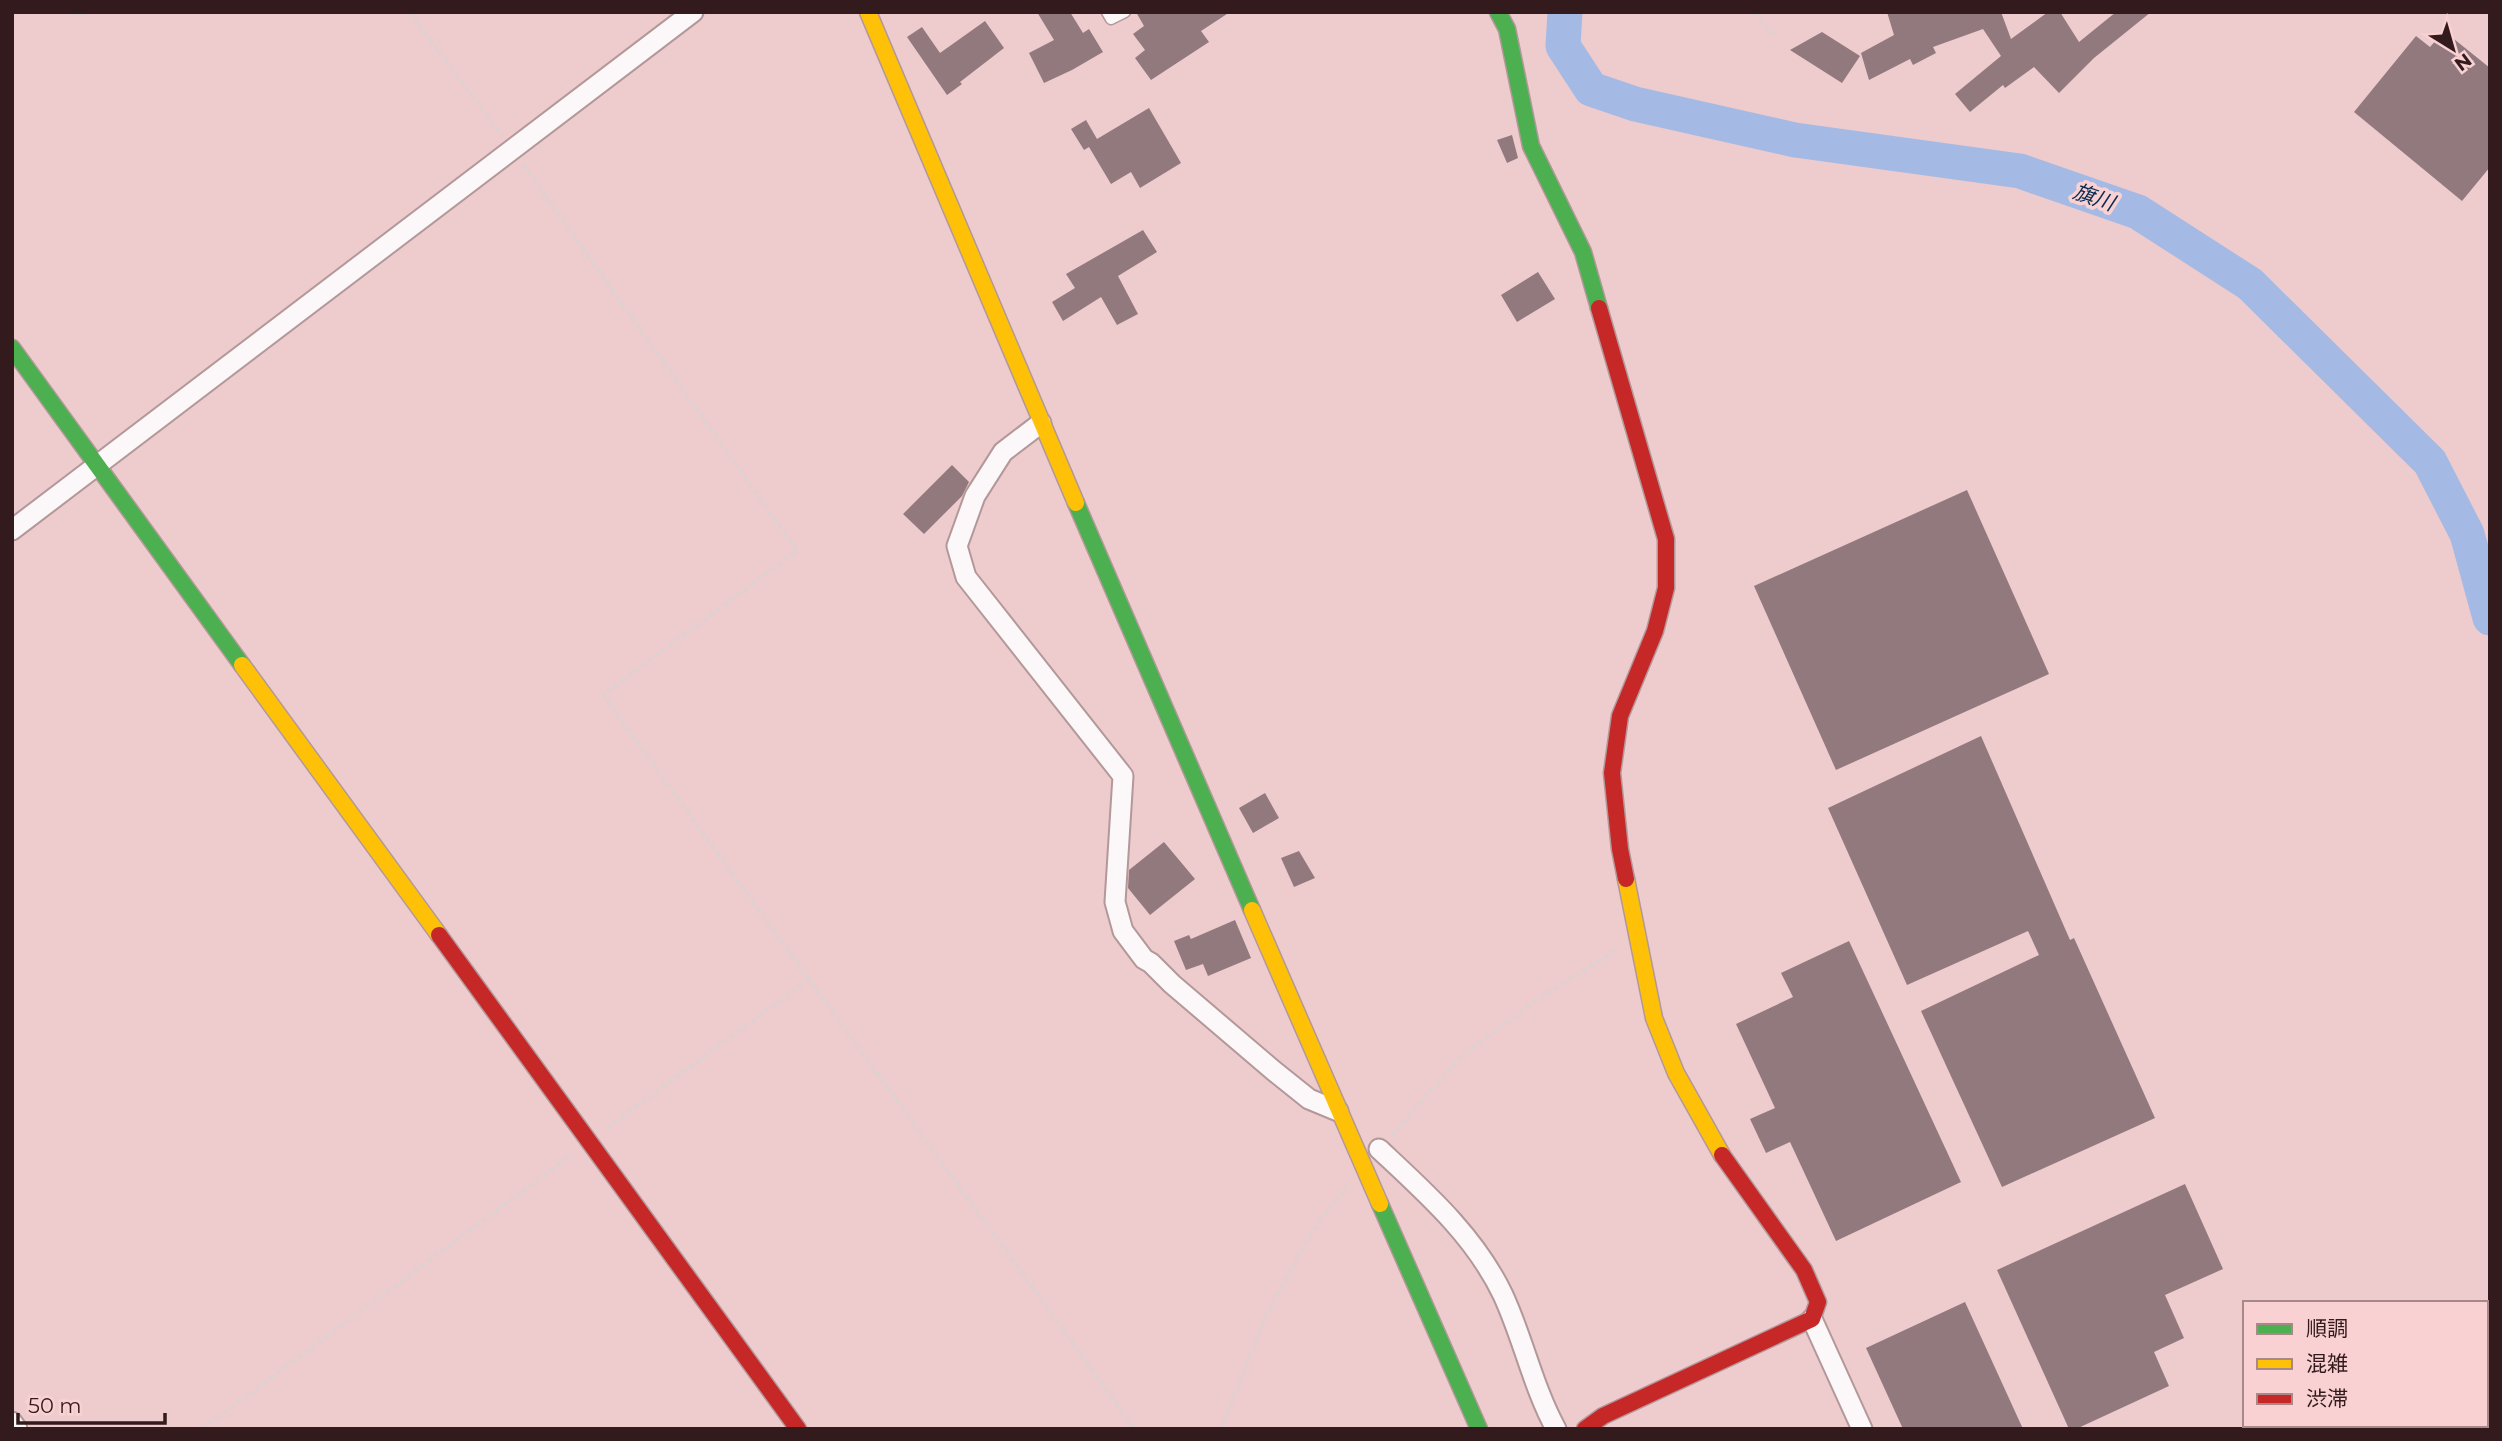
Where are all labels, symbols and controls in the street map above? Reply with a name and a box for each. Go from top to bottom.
north arrow [2418,14,2488,84]
text: N [2450,48,2476,76]
water label: 旗川 [2070,178,2120,216]
legend [2243,1301,2488,1427]
text: 順調 [2306,1316,2348,1341]
text: 混雑 [2306,1351,2348,1376]
scale bar [18,1382,164,1426]
text: 渋滞 [2306,1386,2348,1411]
text: 50 m [28,1393,82,1418]

